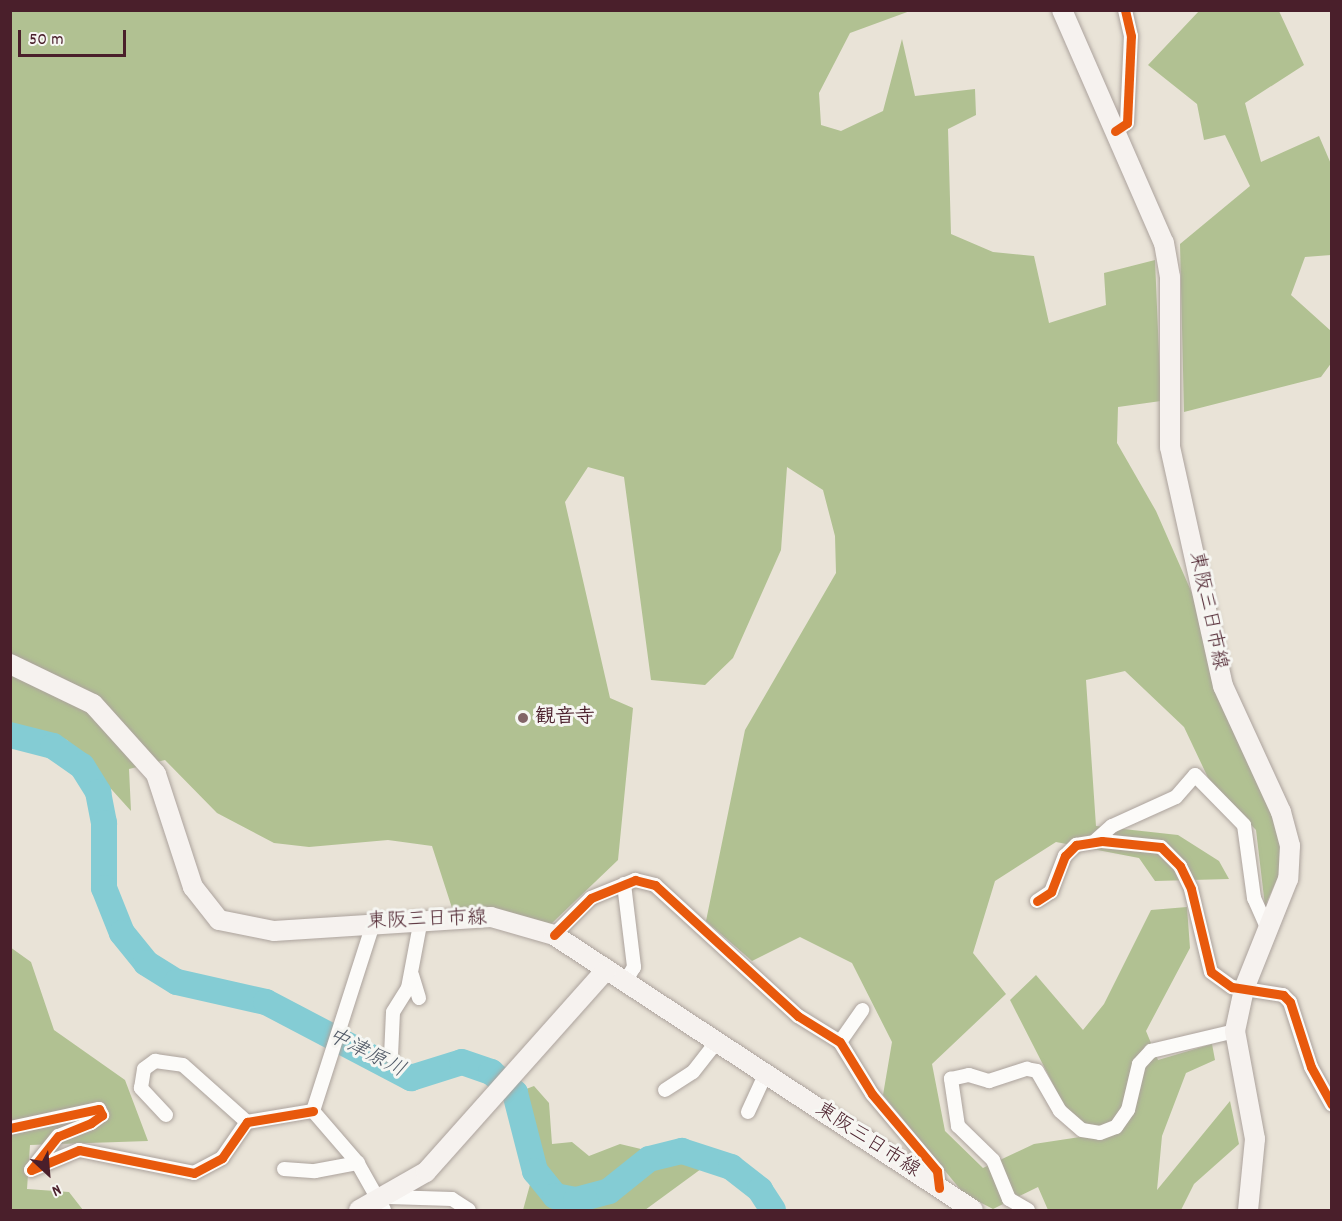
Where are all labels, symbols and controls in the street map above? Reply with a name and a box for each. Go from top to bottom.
scale bar [21,18,129,56]
text: 50 m [29,28,64,53]
street label: 東阪三日市線 [1183,550,1231,672]
place label: 観音寺 [535,706,595,730]
marker: 観音寺 [516,711,530,725]
street label: 東阪三日市線 [367,907,487,935]
water label: 中津原川 [323,1024,409,1084]
street label: 東阪三日市線 [810,1098,924,1184]
north arrow [18,1143,78,1203]
text: N [48,1178,65,1202]

